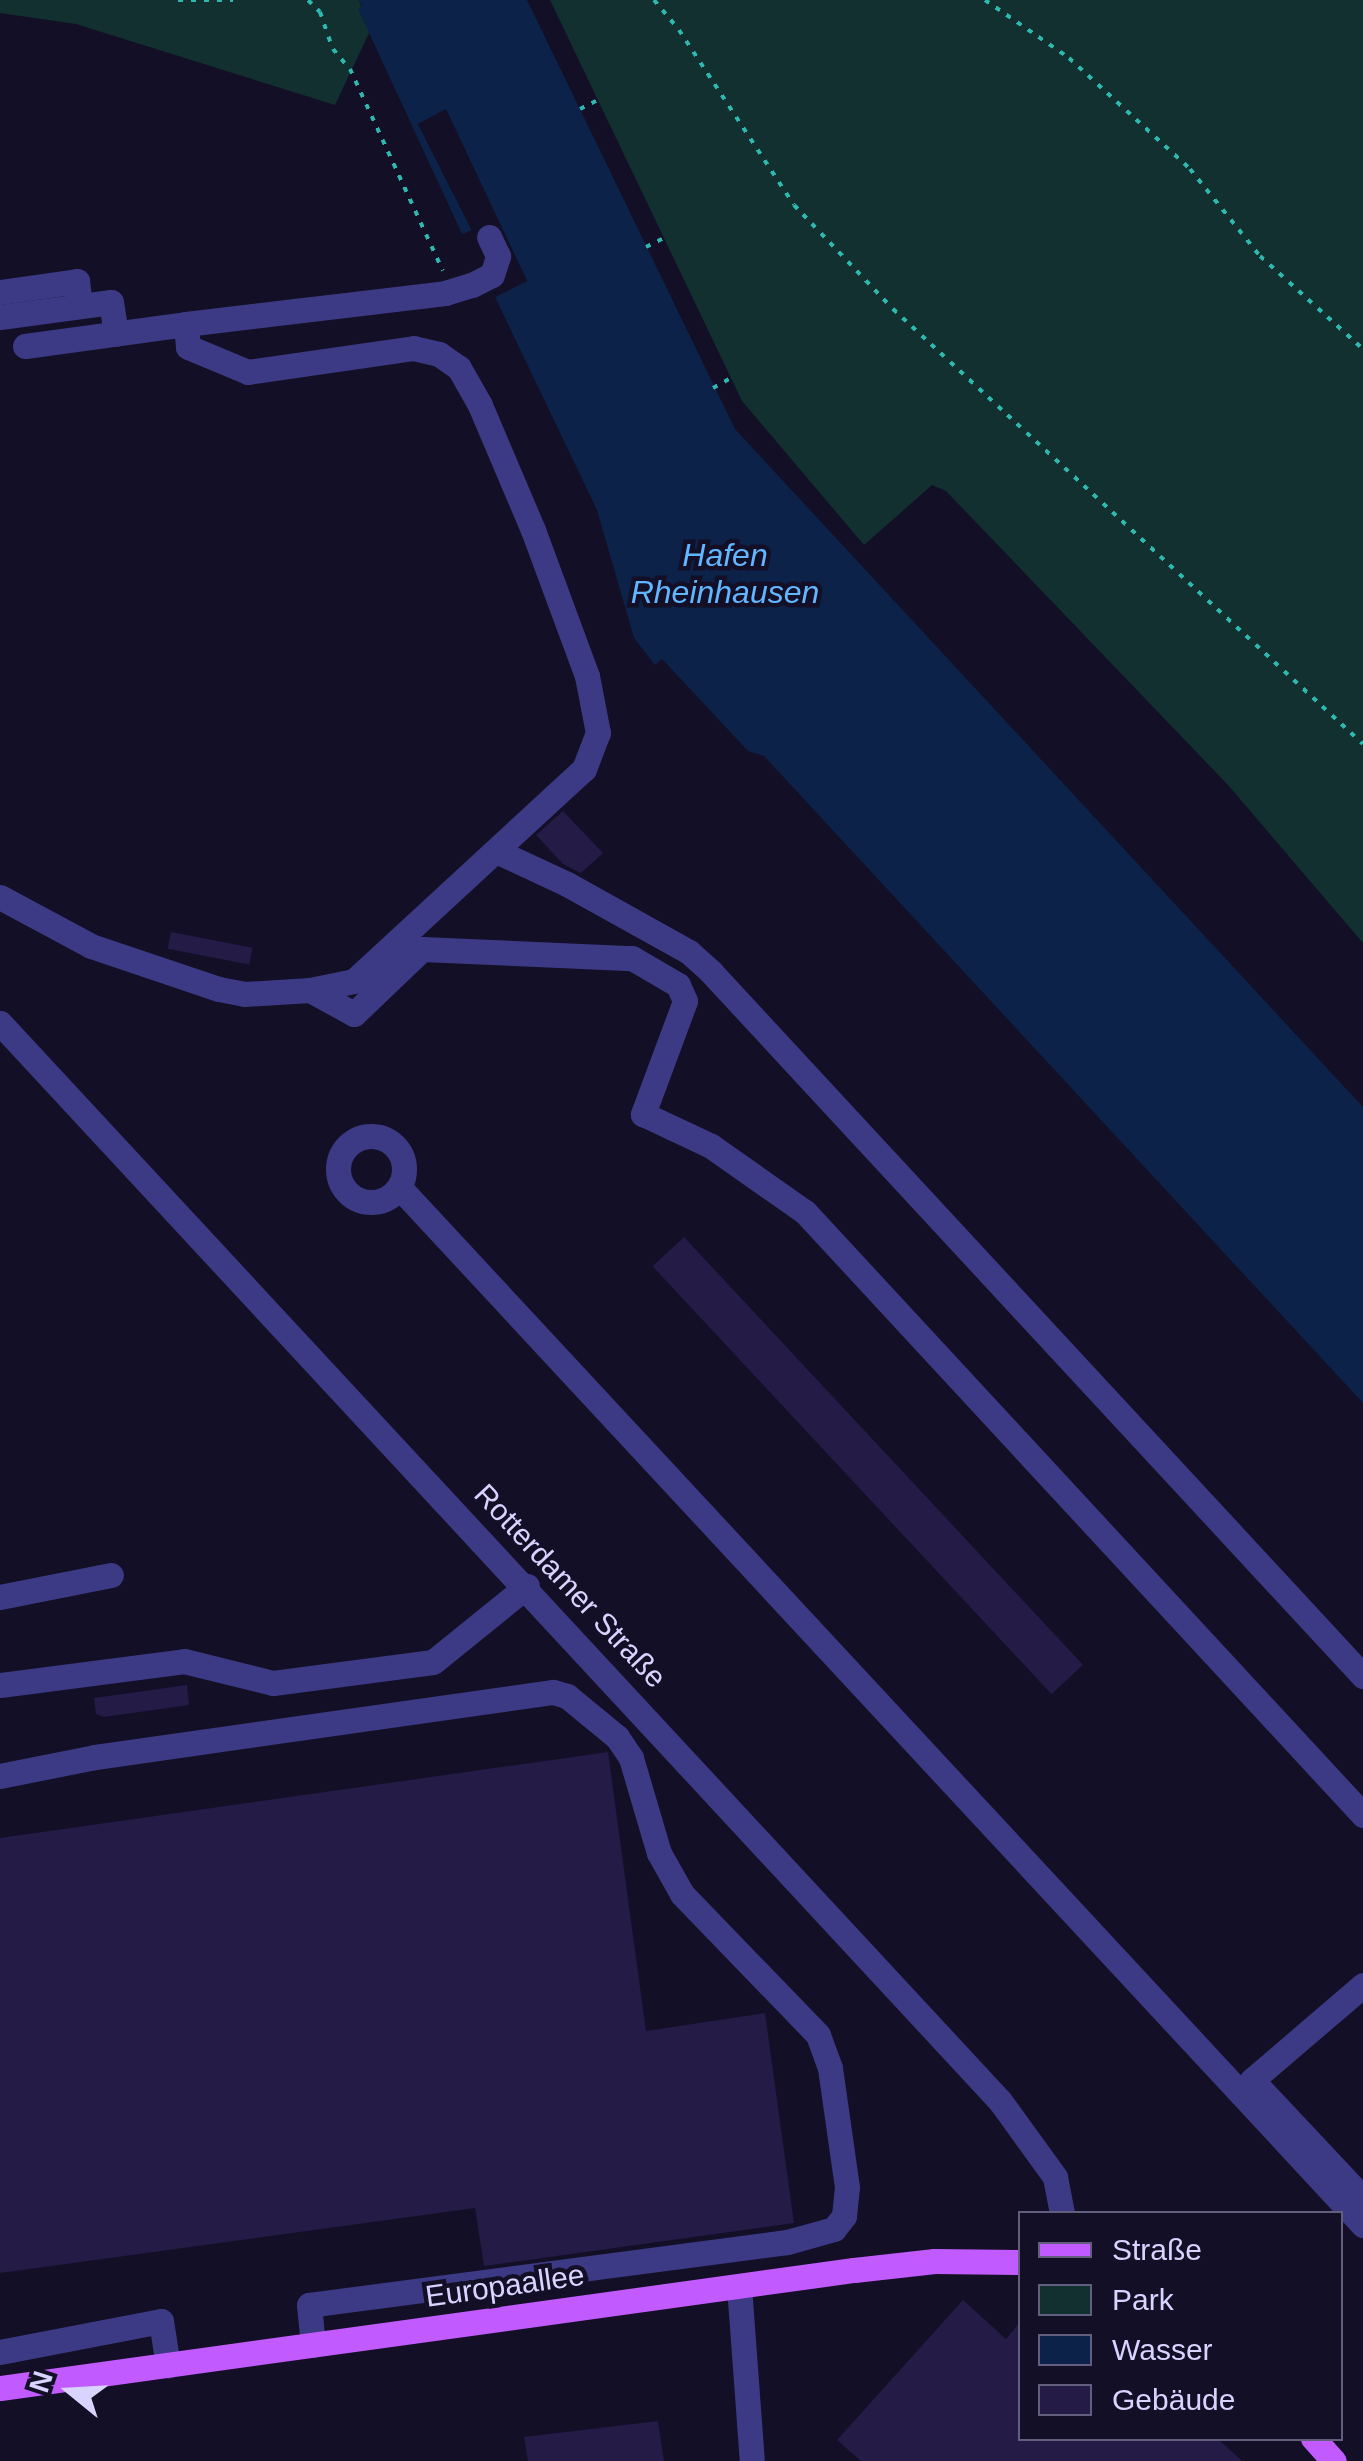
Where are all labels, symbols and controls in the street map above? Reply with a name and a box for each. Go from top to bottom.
water label: Hafen Rheinhausen [631,537,819,612]
street label: Rotterdamer Straße [466,1477,674,1695]
legend [1018,2211,1343,2441]
text: Straße [1112,2233,1202,2266]
street label: Europaallee [423,2257,587,2315]
text: Park [1112,2283,1174,2316]
text: Wasser [1112,2333,1213,2366]
north arrow [20,2341,120,2441]
text: N [23,2367,59,2396]
text: Gebäude [1112,2383,1235,2416]

